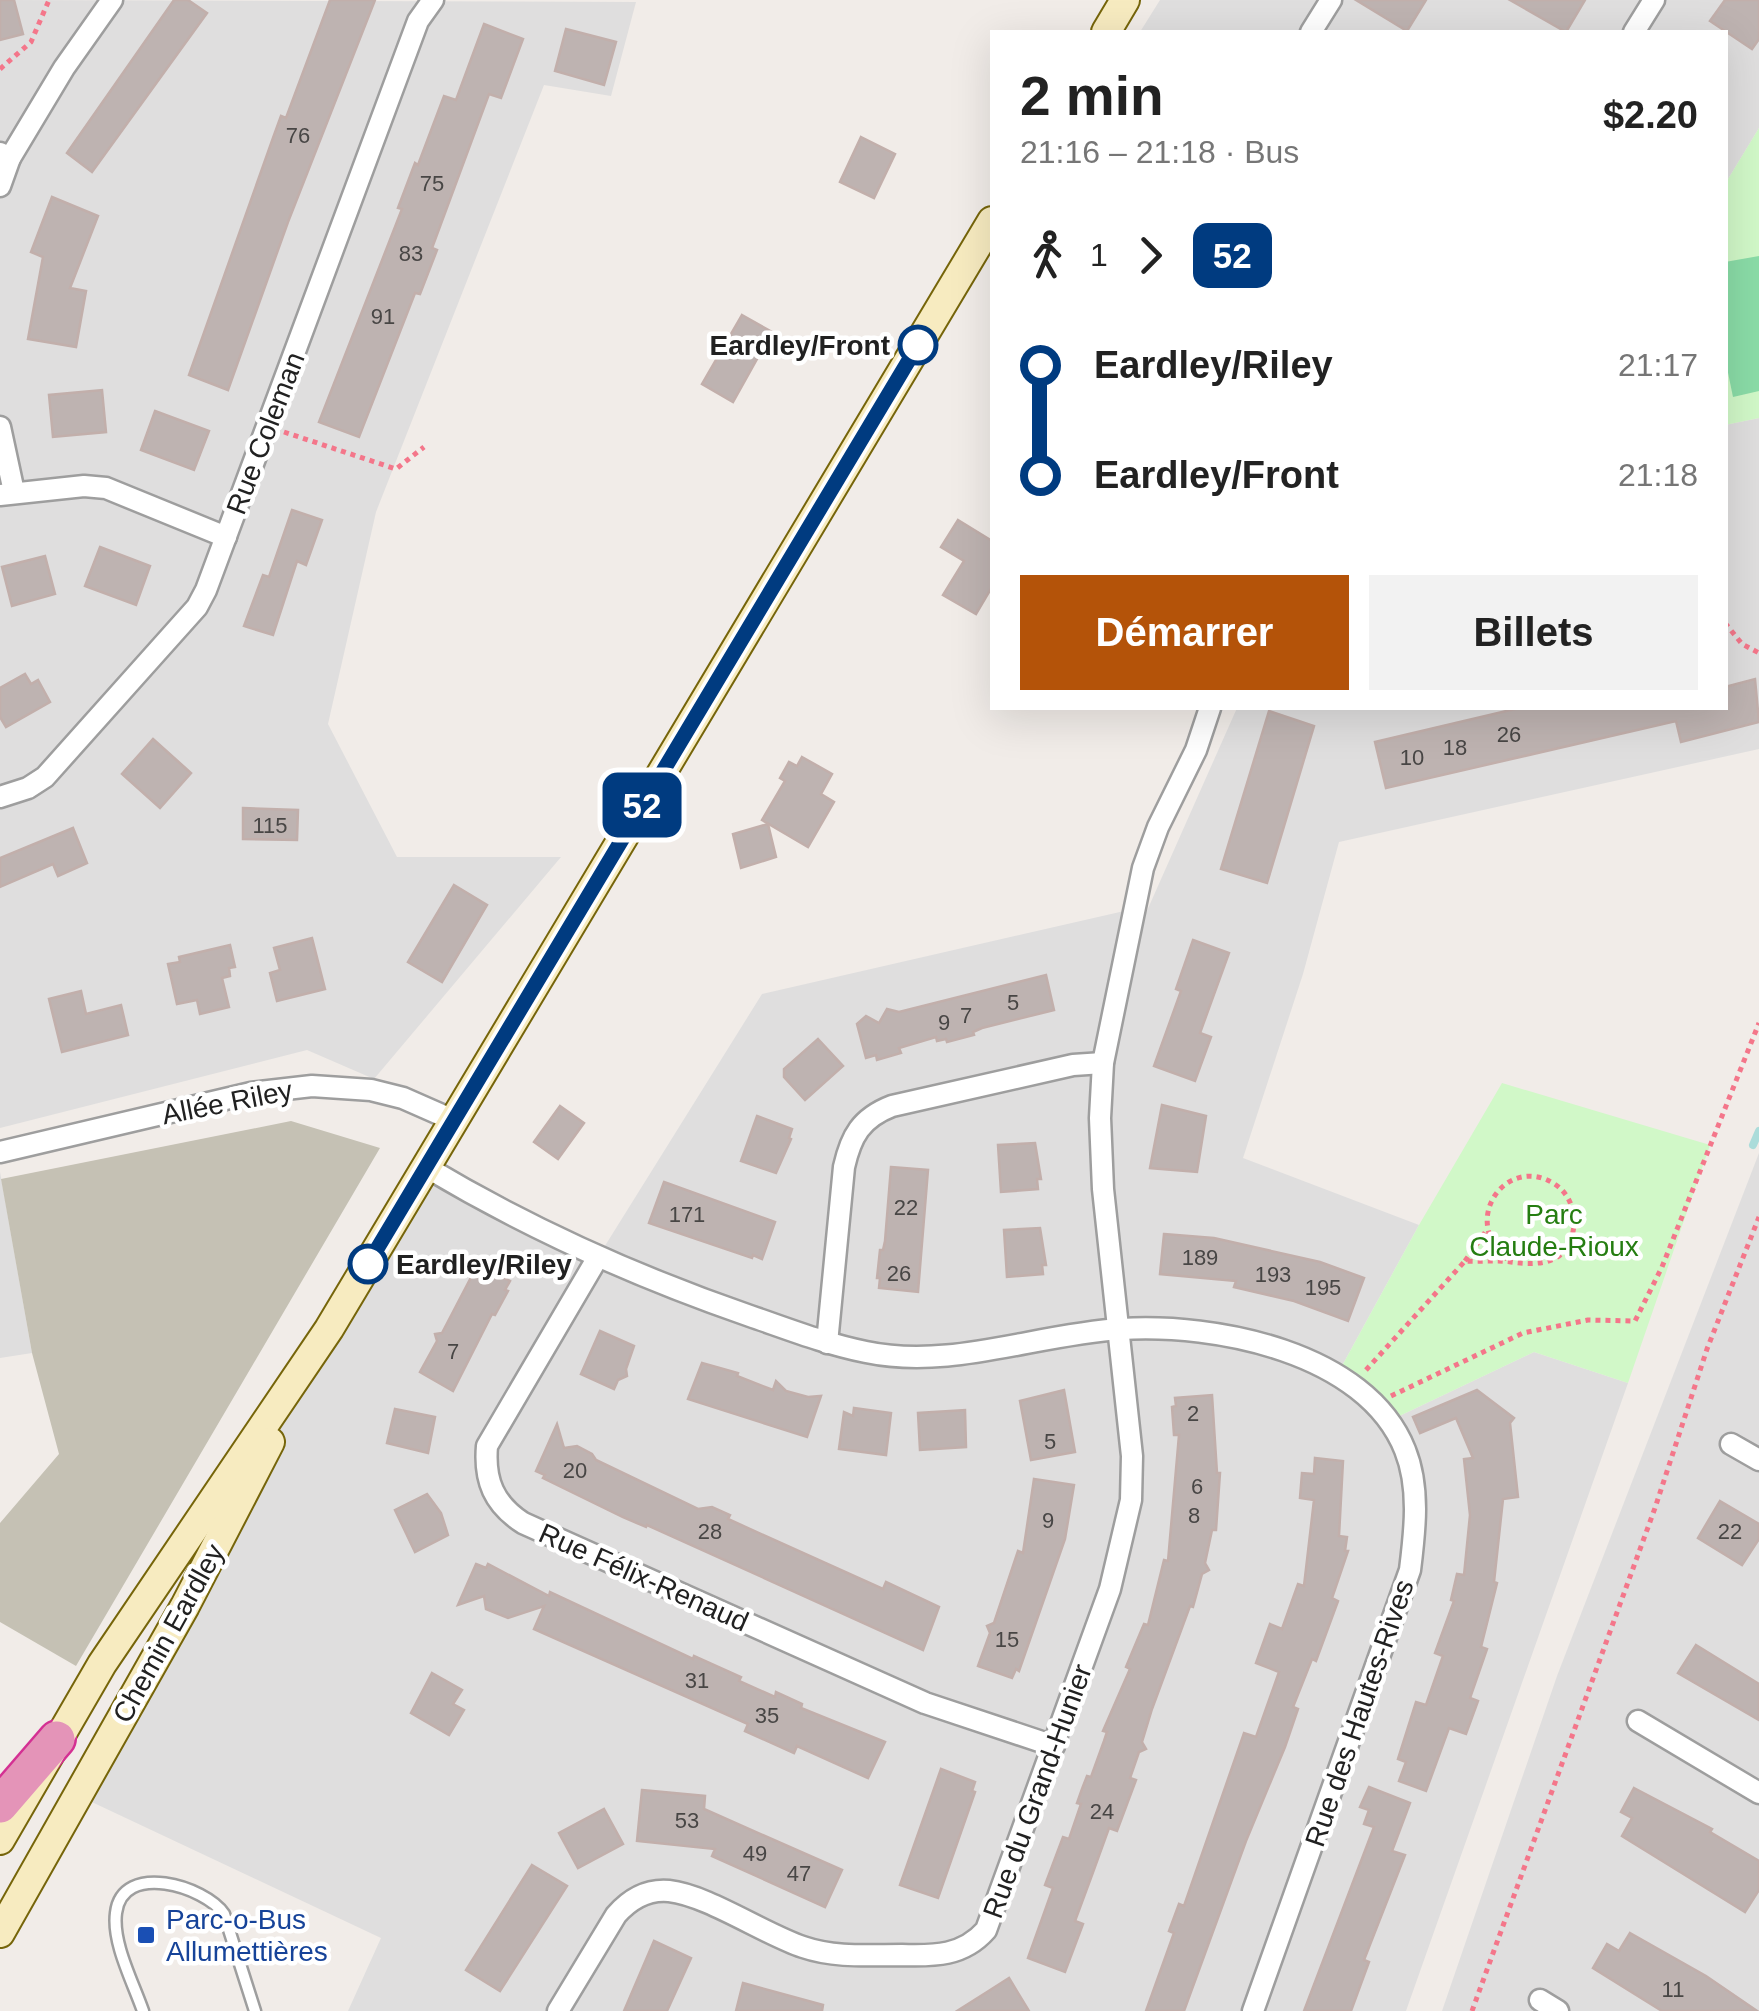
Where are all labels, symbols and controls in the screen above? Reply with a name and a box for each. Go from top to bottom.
text: 2 min [1020,65,1164,127]
text: $2.20 [1603,94,1698,136]
house number: 76 [286,123,310,148]
text: 21:16 – 21:18 · Bus [1020,134,1299,170]
house number: 75 [420,171,444,196]
icon: walk [1020,228,1075,283]
icon: forward [1123,228,1178,283]
text: 52 [1213,236,1252,275]
text: 1 [1090,237,1108,273]
house number: 83 [399,241,423,266]
house number: 91 [371,304,395,329]
marker: Eardley/Front [899,326,937,364]
place label: Eardley/Front [710,330,890,361]
text: Eardley/Riley [1094,344,1333,386]
text: 21:17 [1618,347,1698,383]
street label: Rue Coleman [220,348,311,519]
text: Eardley/Front [1094,454,1339,496]
text: 21:18 [1618,457,1698,493]
button: Démarrer [1020,575,1349,690]
button: Billets [1369,575,1698,690]
house number: 26 [1497,722,1521,747]
house number: 18 [1443,735,1467,760]
house number: 10 [1400,745,1424,770]
line badge: 52 [597,772,687,838]
text: 52 [623,786,661,825]
house number: 115 [252,813,288,838]
house number: 5 [1007,990,1019,1015]
house number: 7 [960,1003,972,1028]
house number: 9 [938,1010,950,1035]
street label: Allée Riley [159,1075,295,1130]
house number: 22 [894,1195,918,1220]
park label: Parc Claude-Rioux [1469,1199,1639,1262]
house number: 171 [669,1202,705,1227]
marker: Eardley/Riley [349,1245,387,1283]
house number: 189 [1182,1245,1218,1270]
place label: Eardley/Riley [396,1249,572,1280]
house number: 26 [887,1261,911,1286]
house number: 193 [1255,1262,1291,1287]
house number: 195 [1305,1275,1341,1300]
house number: 7 [447,1339,459,1364]
house number: 2 [1187,1401,1199,1426]
house number: 5 [1044,1429,1056,1454]
house number: 20 [563,1458,587,1483]
house number: 6 [1191,1474,1203,1499]
house number: 8 [1188,1503,1200,1528]
house number: 9 [1042,1508,1054,1533]
street label: Rue Félix-Renaud [534,1517,753,1638]
house number: 28 [698,1519,722,1544]
house number: 22 [1718,1519,1742,1544]
street label: Chemin Eardley [107,1539,230,1728]
street label: Rue des Hautes-Rives [1299,1576,1420,1851]
house number: 15 [995,1627,1019,1652]
street label: Rue du Grand-Hunier [977,1660,1098,1922]
house number: 31 [685,1668,709,1693]
house number: 35 [755,1703,779,1728]
house number: 24 [1090,1799,1114,1824]
house number: 53 [675,1808,699,1833]
house number: 49 [743,1841,767,1866]
house number: 47 [787,1861,811,1886]
place label: Parc-o-Bus Allumettières [166,1904,328,1967]
marker: Parc-o-Bus Allumettières [135,1924,157,1946]
house number: 11 [1662,1977,1684,2002]

